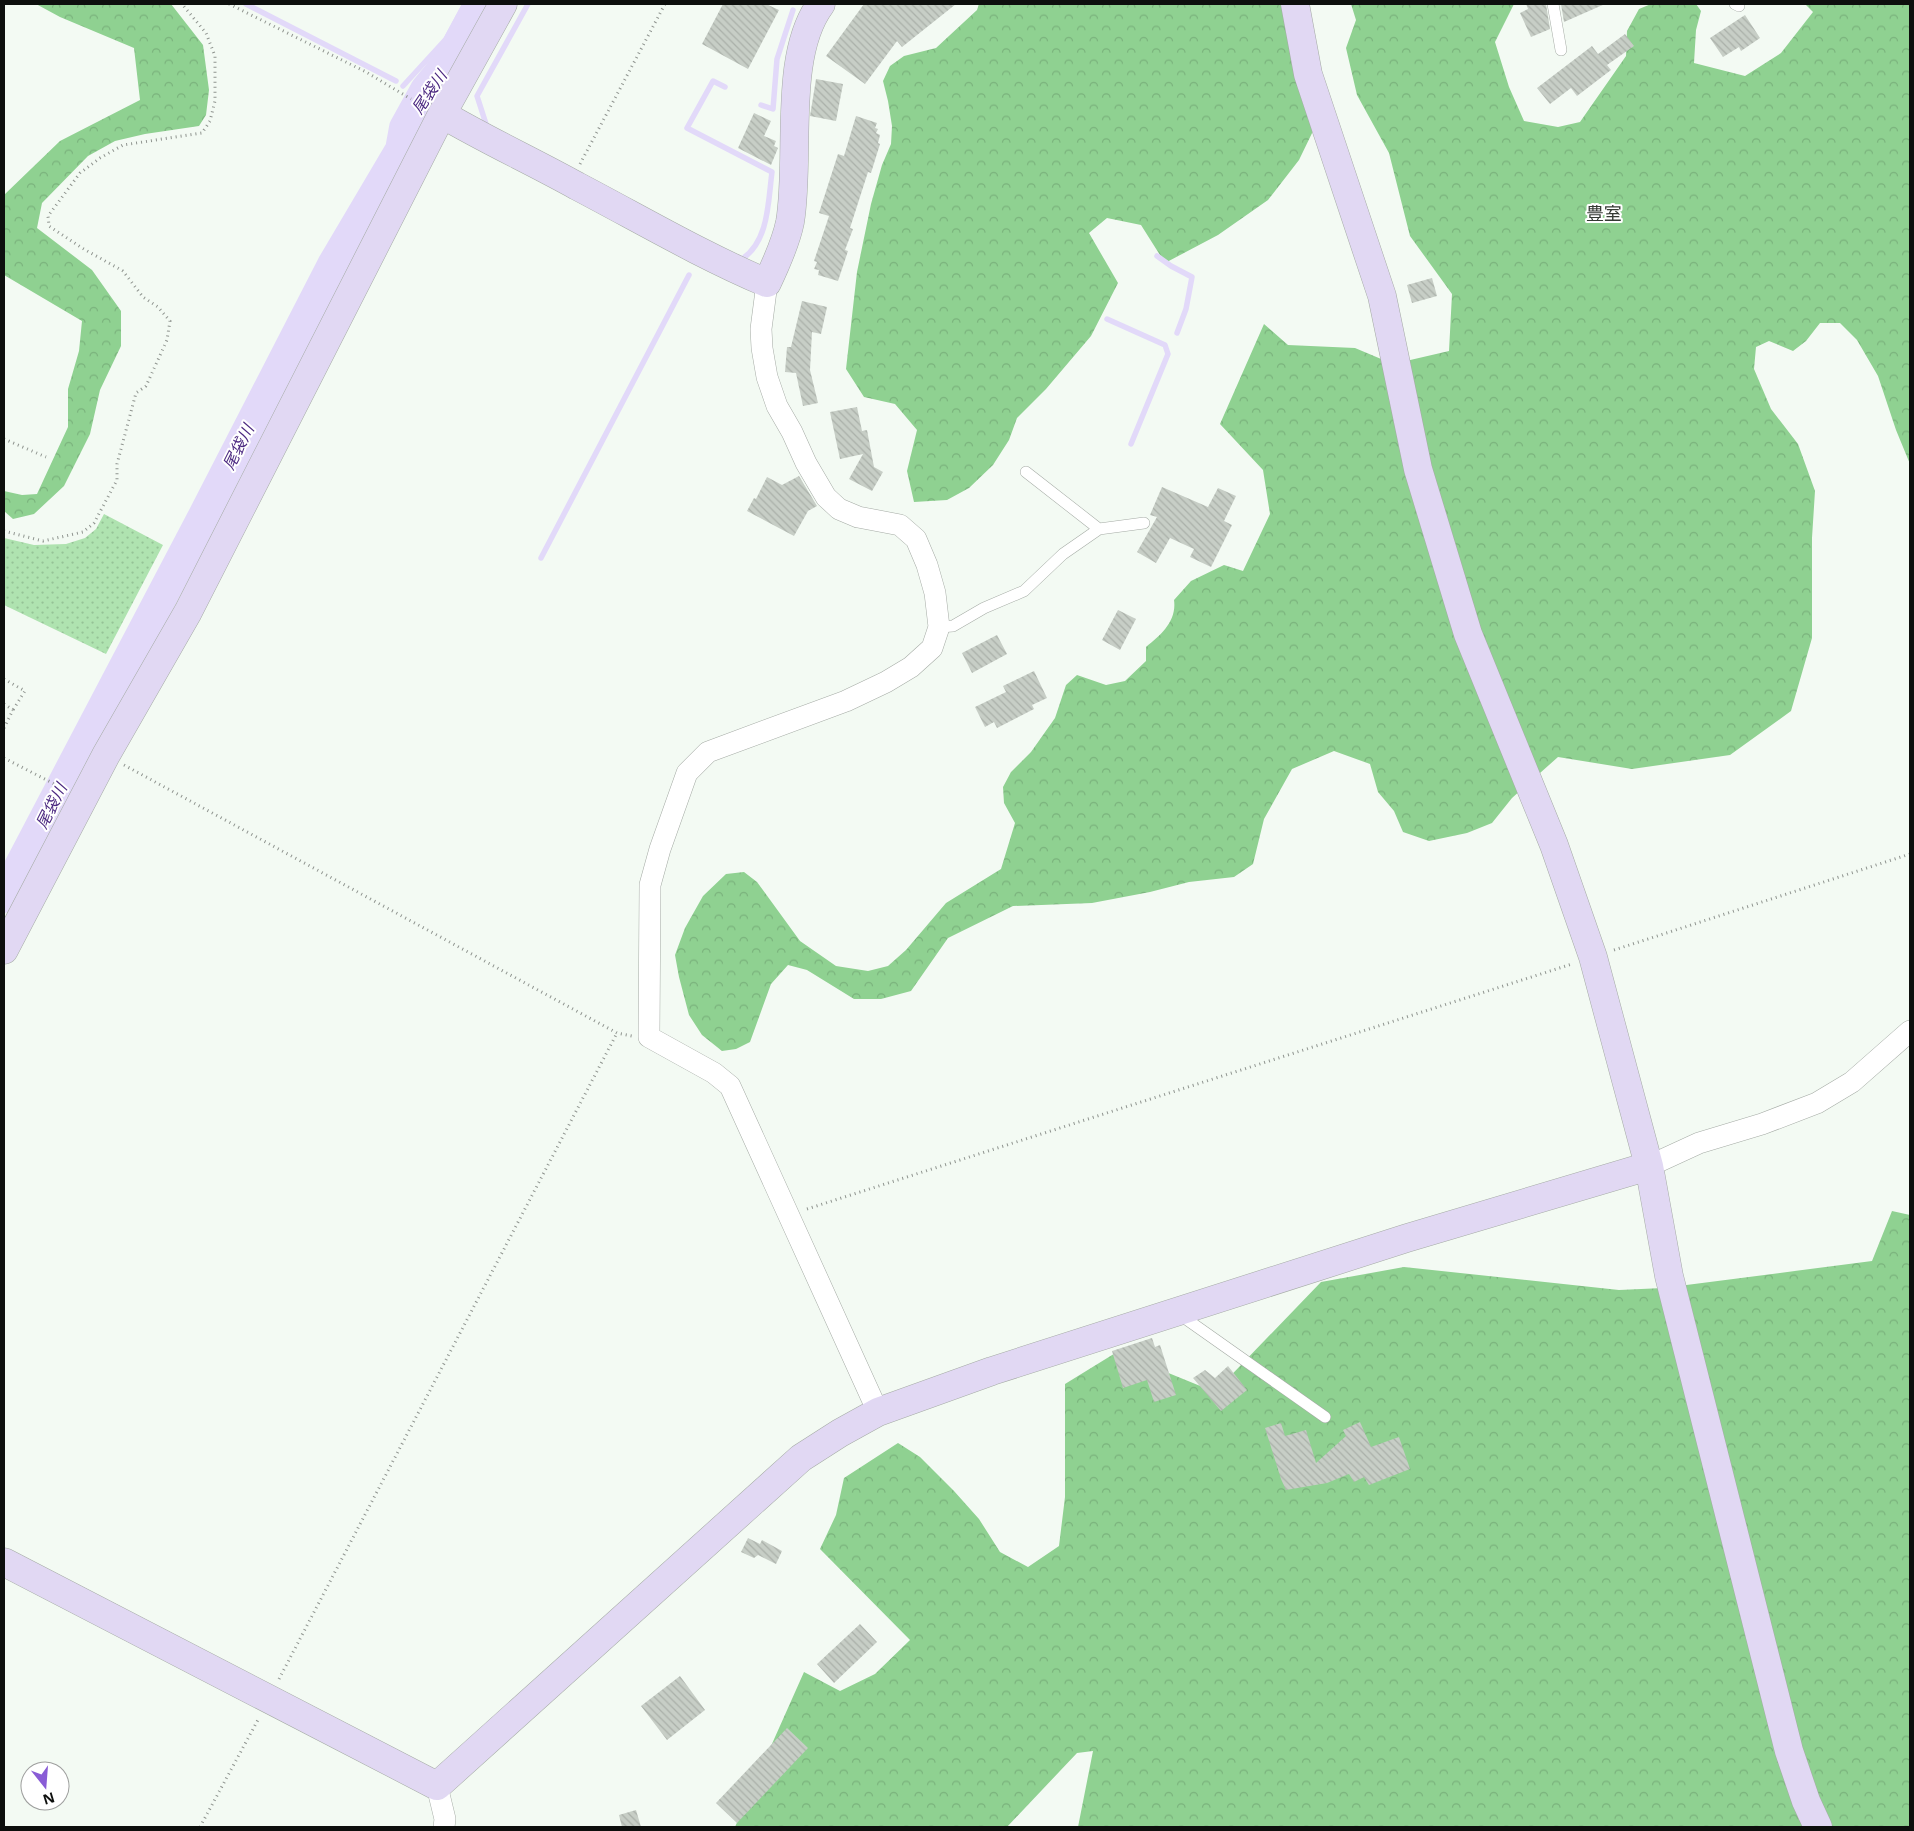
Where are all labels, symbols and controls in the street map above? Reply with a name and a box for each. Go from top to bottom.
water label: 尾袋川 [406,64,453,118]
district label: 豊室 [1586,201,1622,225]
water label: 尾袋川 [217,419,260,473]
water label: 尾袋川 [30,778,73,832]
north arrow [20,1761,70,1811]
text: N [41,1788,57,1810]

